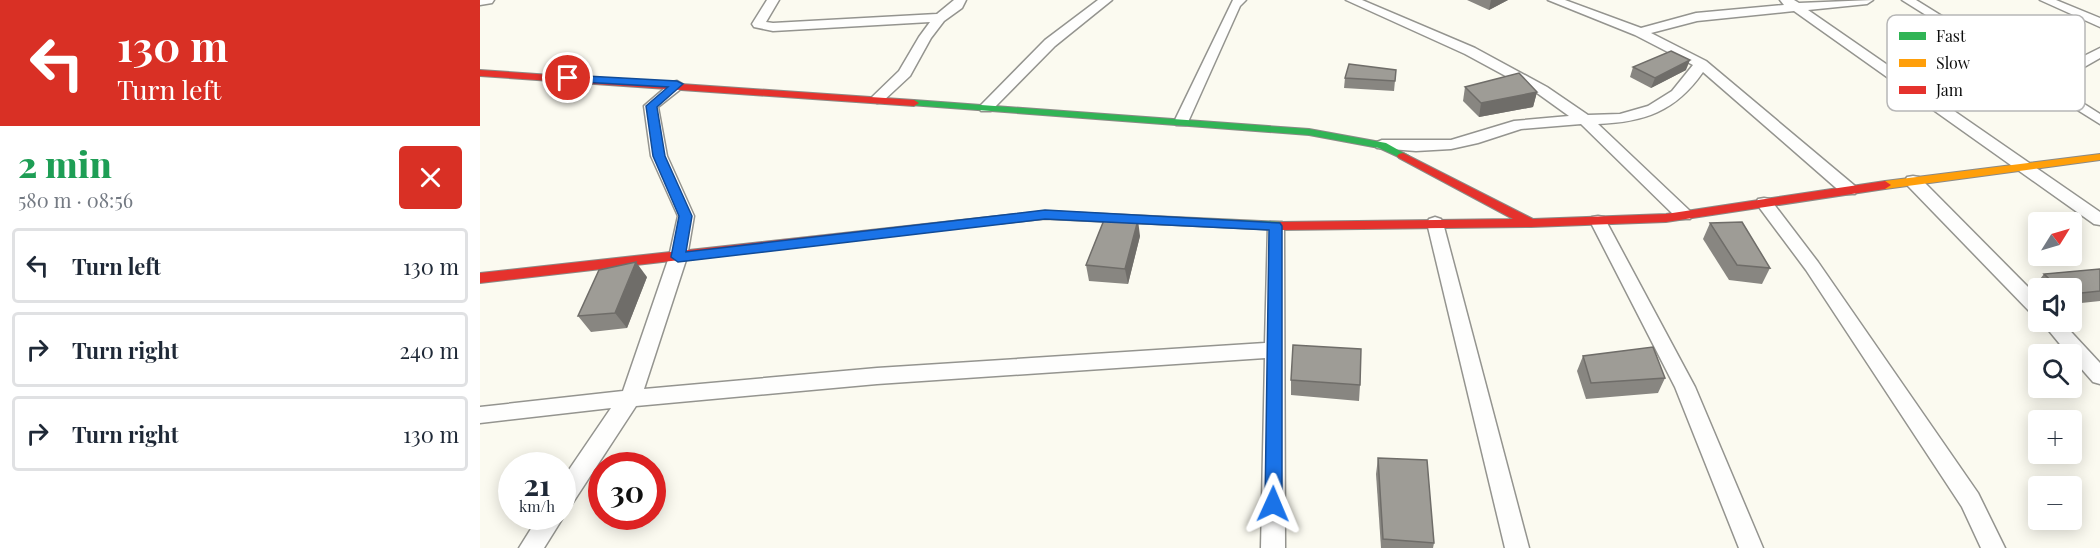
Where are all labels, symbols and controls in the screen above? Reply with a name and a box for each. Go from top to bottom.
legend [1887,15,2085,111]
text: 130 m [117,17,228,73]
icon: left [18,24,96,102]
text: Fast [1936,25,1966,46]
pin [542,52,593,103]
text: Slow [1936,52,1971,73]
icon: arrive [551,61,584,94]
text: Turn left [117,71,221,107]
text: Jam [1935,79,1963,100]
text: 2 min [18,139,112,187]
button: close [399,146,462,209]
text: 580 m · 08:56 [18,186,133,213]
north arrow [2028,212,2082,266]
map controls [2028,212,2082,530]
icon: left [21,249,54,282]
text: Turn left [72,251,161,281]
text: 130 m [403,251,459,281]
button: sound [2028,278,2082,332]
icon: right [21,333,54,366]
text: Turn right [72,335,178,365]
text: 240 m [399,335,459,365]
button: search [2028,344,2082,398]
button: + [2028,410,2082,464]
icon: right [21,417,54,450]
text: Turn right [72,419,178,449]
text: 130 m [403,419,459,449]
speed limit sign: 30 [588,452,666,530]
text: 21 [523,464,551,504]
position arrow [1241,472,1305,536]
button: − [2028,476,2082,530]
text: km/h [519,496,555,516]

